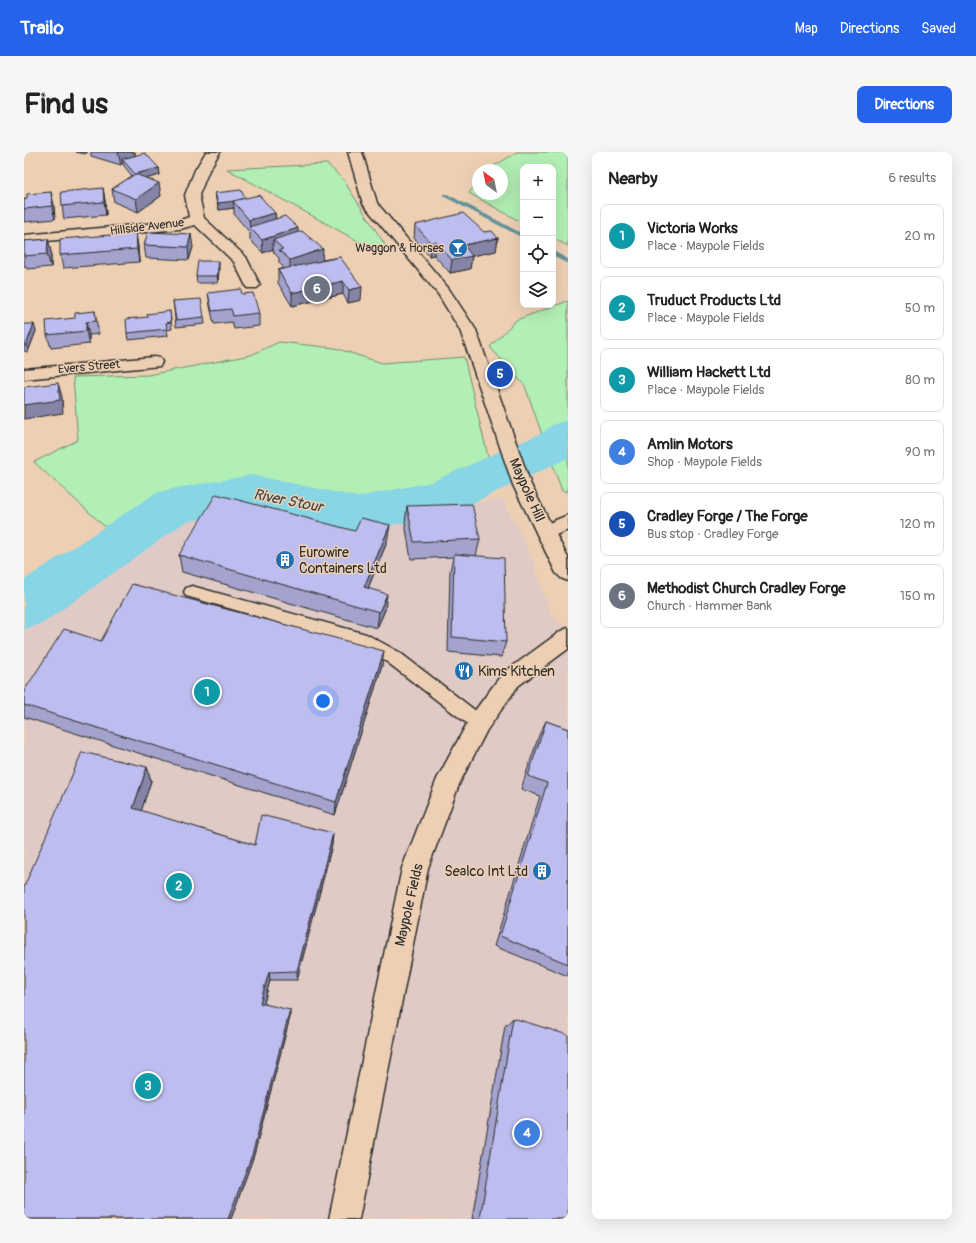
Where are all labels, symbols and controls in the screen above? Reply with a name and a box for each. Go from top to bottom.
text: Trailo [20,16,64,40]
text: Map [795,20,818,37]
text: Directions [840,20,899,37]
text: Saved [921,20,956,37]
button: Directions [857,86,952,123]
text: Find us [24,87,108,122]
north arrow [472,164,508,200]
map controls [520,164,556,308]
button: + [520,164,556,200]
text: Nearby [608,168,657,189]
text: 6 results [889,170,936,186]
button: − [520,200,556,236]
street label: Hillside Avenue [109,215,185,239]
text: Victoria Works [647,219,738,238]
text: 1 [619,228,625,244]
text: 20 m [904,228,935,244]
button: locate [520,236,556,272]
bar icon: Waggon & Horses [447,237,469,259]
text: Place · Maypole Fields [647,238,764,254]
place label: Waggon & Horses [355,241,445,256]
button: layers [520,272,556,308]
pin: 6 [304,274,330,304]
text: Truduct Products Ltd [647,291,781,310]
text: 2 [618,300,626,316]
text: 50 m [905,300,935,316]
text: Place · Maypole Fields [647,310,764,326]
street label: Evers Street [57,357,121,377]
pin: 5 [487,359,513,389]
text: William Hackett Ltd [647,363,771,382]
text: 3 [618,372,626,388]
text: 80 m [905,372,935,388]
text: Place · Maypole Fields [647,382,764,398]
text: Amlin Motors [647,435,733,454]
text: 4 [618,444,626,460]
text: 90 m [905,444,935,460]
text: Shop · Maypole Fields [647,454,762,470]
street label: Maypole Hill [505,455,549,525]
water label: River Stour [252,485,326,517]
text: Cradley Forge / The Forge [647,507,808,526]
text: 5 [618,516,626,532]
text: 120 m [899,516,935,532]
text: Bus stop · Cradley Forge [647,526,778,542]
place label: Eurowire Containers Ltd [299,544,387,577]
building icon: Eurowire Containers Ltd [274,549,296,571]
text: Methodist Church Cradley Forge [647,579,846,598]
text: 6 [618,588,626,604]
text: 150 m [900,588,935,604]
text: Church · Hammer Bank [647,598,772,614]
restaurant icon: Kims Kitchen [453,660,475,682]
place label: Kims Kitchen [478,663,555,680]
pin: 1 [194,677,220,707]
your location [313,691,333,711]
building icon: Sealco Int Ltd [531,860,553,882]
street label: Maypole Fields [391,861,427,948]
place label: Sealco Int Ltd [445,863,528,880]
pin: 2 [166,871,192,901]
pin: 3 [135,1071,161,1101]
pin: 4 [514,1118,540,1148]

